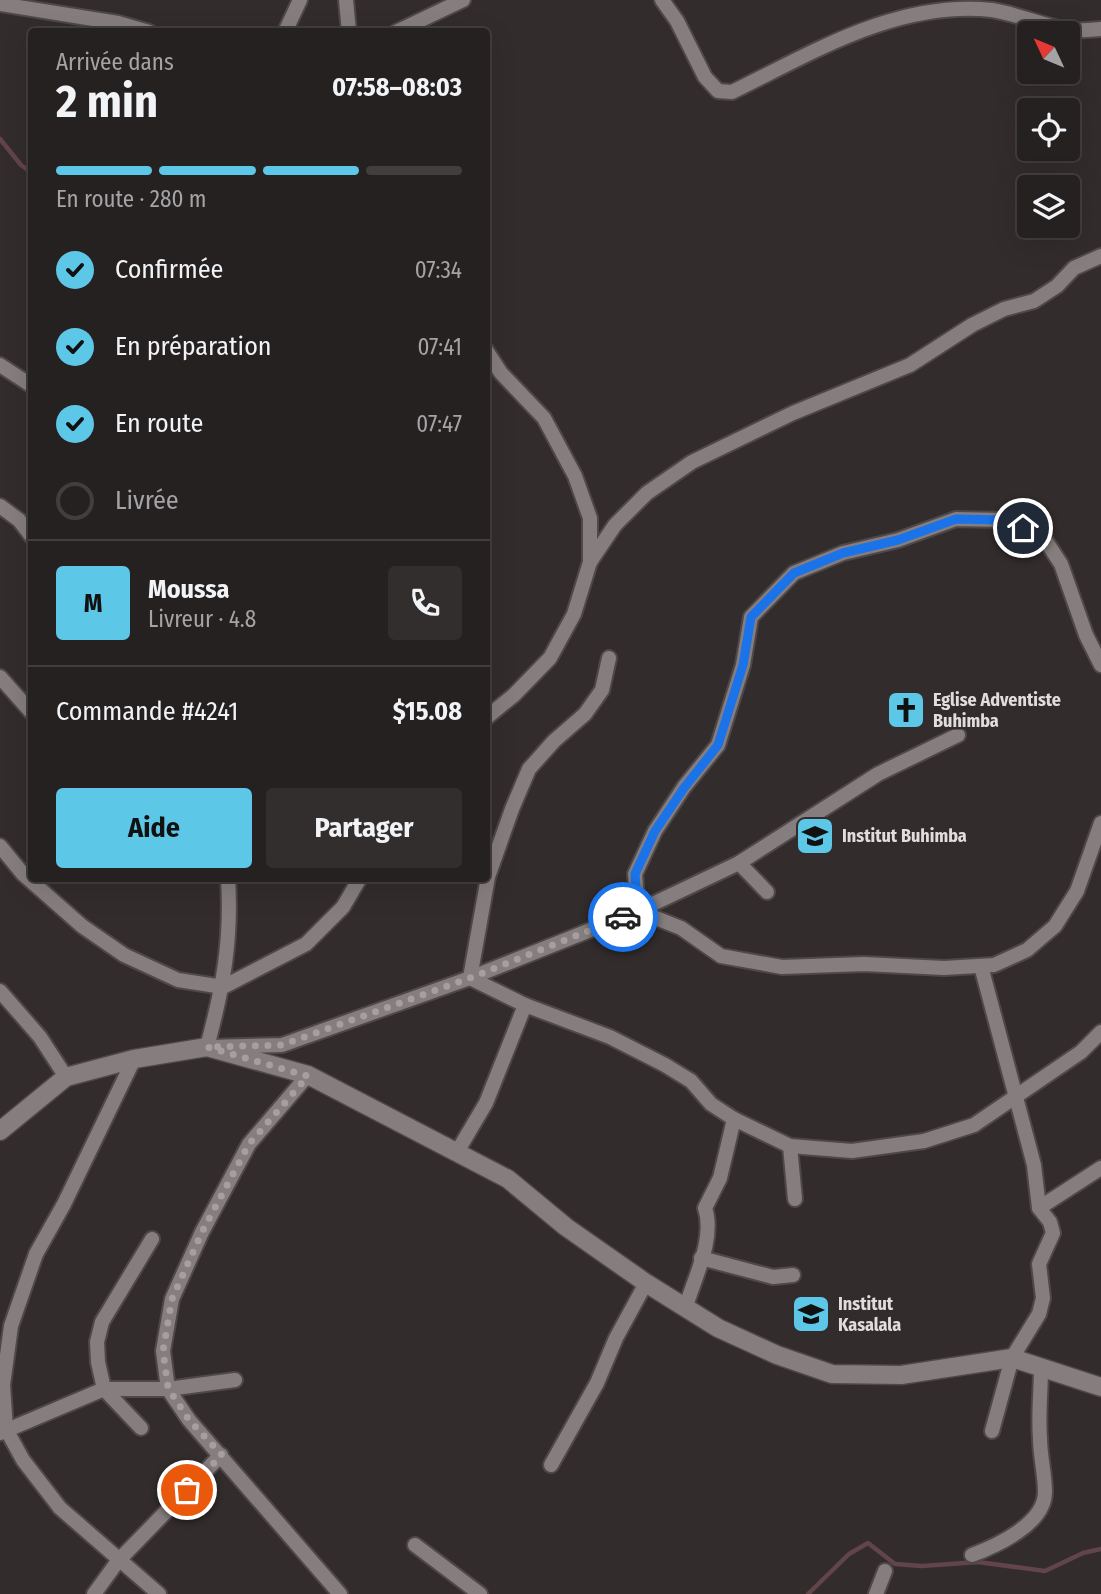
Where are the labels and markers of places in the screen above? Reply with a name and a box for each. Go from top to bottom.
pin [993,498,1053,558]
church icon: Eglise Adventiste Buhimba [885,689,927,731]
place label: Eglise Adventiste Buhimba [933,689,1061,732]
school or university icon: Institut Buhimba [794,815,836,857]
place label: Institut Buhimba [842,825,967,847]
school or university icon: Institut Kasalala [790,1293,832,1335]
place label: Institut Kasalala [838,1293,901,1336]
pin [157,1460,217,1520]

